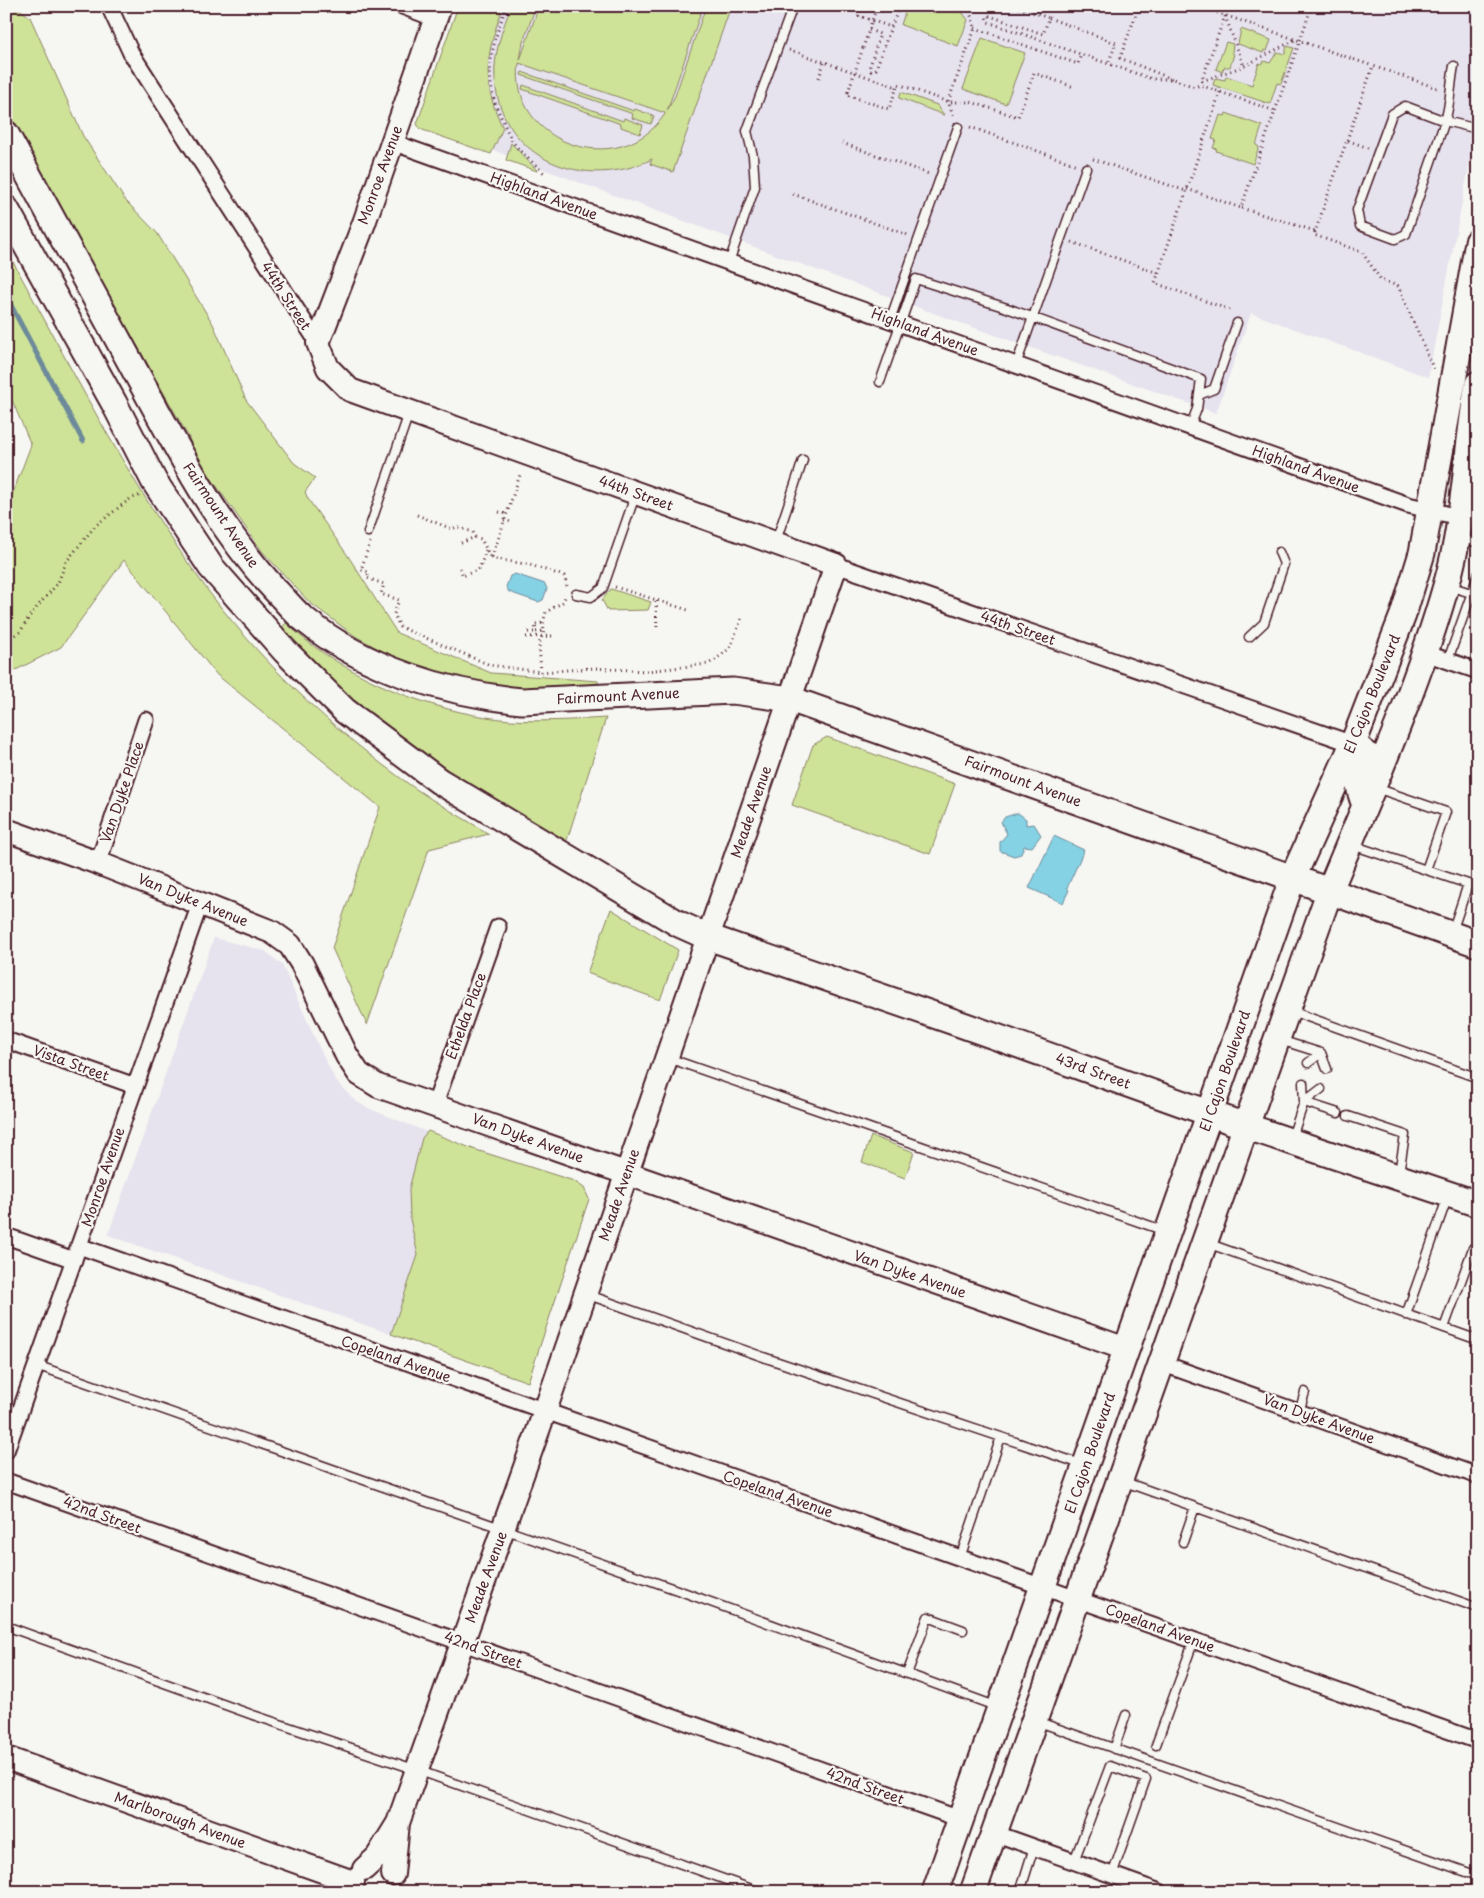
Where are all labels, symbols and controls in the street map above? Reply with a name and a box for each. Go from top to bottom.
street label: Monroe Avenue [352,122,407,227]
street label: Highland Avenue [488,166,601,225]
street label: 44th Street [256,257,317,334]
street label: Highland Avenue [869,302,982,361]
street label: Highland Avenue [1250,439,1363,498]
street label: Fairmount Avenue [178,458,265,572]
street label: 44th Street [596,469,677,516]
street label: 44th Street [978,605,1059,650]
street label: El Cajon Boulevard [1338,631,1405,756]
street label: Fairmount Avenue [556,682,680,709]
street label: Van Dyke Place [94,738,149,845]
street label: Fairmount Avenue [962,750,1085,812]
street label: Meade Avenue [725,763,776,861]
street label: Van Dyke Avenue [135,868,252,931]
street label: Ethelda Place [440,969,491,1062]
street label: El Cajon Boulevard [1194,1007,1255,1134]
street label: Vista Street [30,1039,112,1086]
street label: 43rd Street [1053,1047,1134,1094]
street label: Van Dyke Avenue [469,1108,587,1168]
street label: Monroe Avenue [76,1124,129,1229]
street label: Meade Avenue [593,1146,644,1244]
street label: Van Dyke Avenue [851,1244,969,1303]
street label: Copeland Avenue [338,1330,454,1387]
street label: El Cajon Boulevard [1059,1389,1120,1516]
street label: Van Dyke Avenue [1260,1389,1378,1449]
street label: Copeland Avenue [720,1465,836,1522]
street label: 42nd Street [60,1491,145,1539]
street label: Meade Avenue [459,1528,512,1626]
street label: Copeland Avenue [1103,1598,1218,1657]
street label: 42nd Street [441,1626,526,1674]
street label: 42nd Street [823,1762,908,1810]
street label: Marlborough Avenue [111,1786,249,1853]

